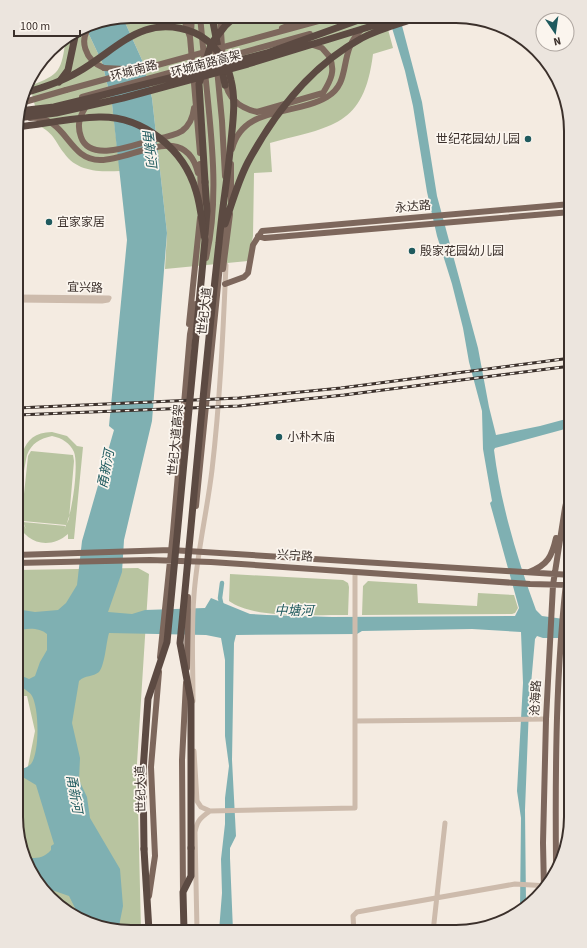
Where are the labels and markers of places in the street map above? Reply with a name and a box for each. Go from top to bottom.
place label: 世纪花园幼儿园 [436,131,520,148]
marker: 世纪花园幼儿园 [523,134,533,144]
place label: 宜家家居 [57,214,105,231]
marker: 宜家家居 [44,217,54,227]
place label: 殷家花园幼儿园 [420,243,504,260]
marker: 殷家花园幼儿园 [407,246,417,256]
place label: 小朴木庙 [287,429,335,446]
marker: 小朴木庙 [274,432,284,442]

